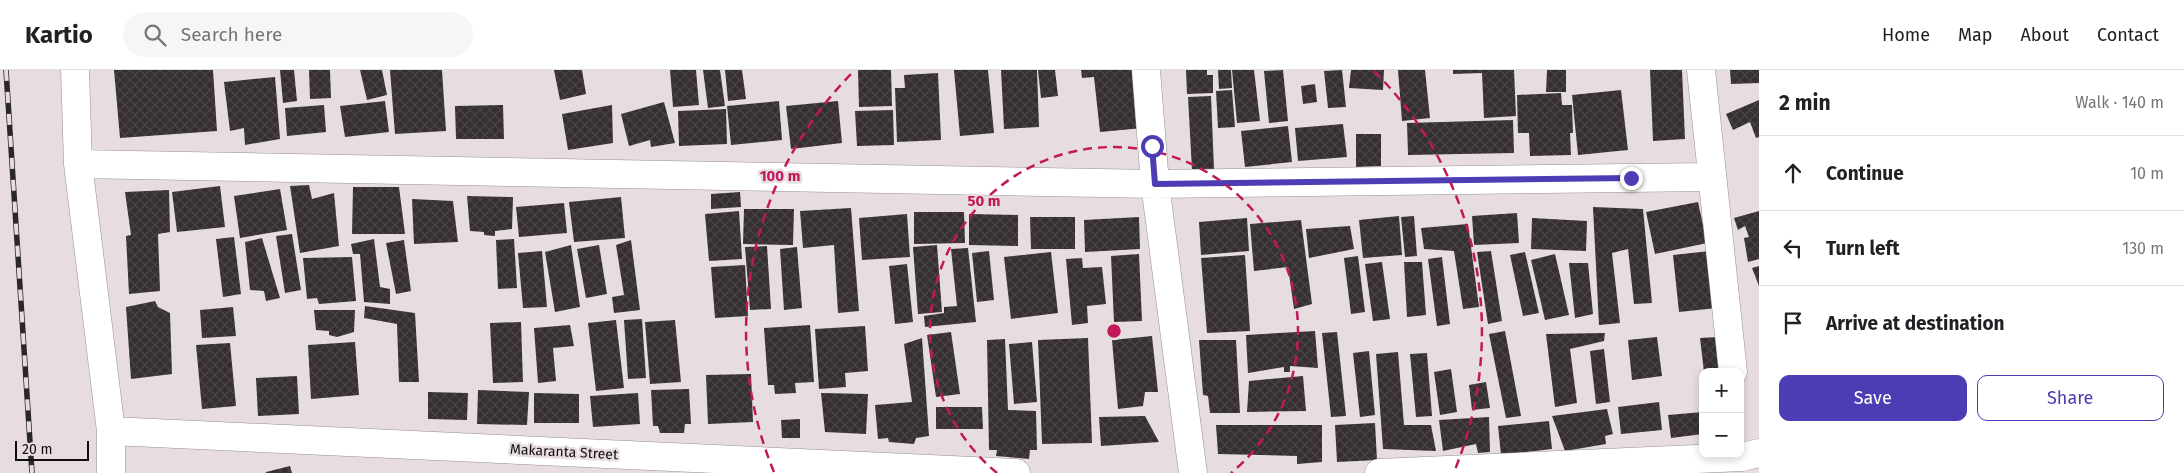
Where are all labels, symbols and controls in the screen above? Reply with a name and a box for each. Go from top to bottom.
search box [123,12,473,57]
text: Kartio [25,21,93,49]
icon: search [141,21,169,49]
text: Search here [181,23,282,46]
text: Home [1882,24,1930,46]
text: Map [1958,24,1992,46]
text: About [2020,24,2069,46]
text: Contact [2097,24,2159,46]
text: 2 min [1779,90,1831,116]
text: Walk · 140 m [2075,93,2164,112]
route start [1141,135,1164,158]
icon: ahead [1779,159,1807,187]
text: Continue [1826,162,1904,185]
text: 10 m [2130,164,2164,183]
text: 100 m [760,167,800,185]
route end [1620,167,1643,190]
text: 50 m [967,192,1001,210]
icon: left [1779,234,1807,262]
text: Turn left [1826,237,1900,260]
text: 130 m [2122,239,2164,258]
icon: arrive [1779,309,1807,337]
text: Arrive at destination [1826,312,2005,335]
centre of rings [1105,322,1123,340]
map controls [1699,368,1744,458]
button: + [1699,368,1744,413]
button: Save [1779,375,1967,421]
button: Share [1977,375,2164,421]
button: − [1699,413,1744,458]
scale bar [15,438,89,461]
text: 20 m [22,441,52,458]
street label: Makaranta Street [510,441,619,463]

